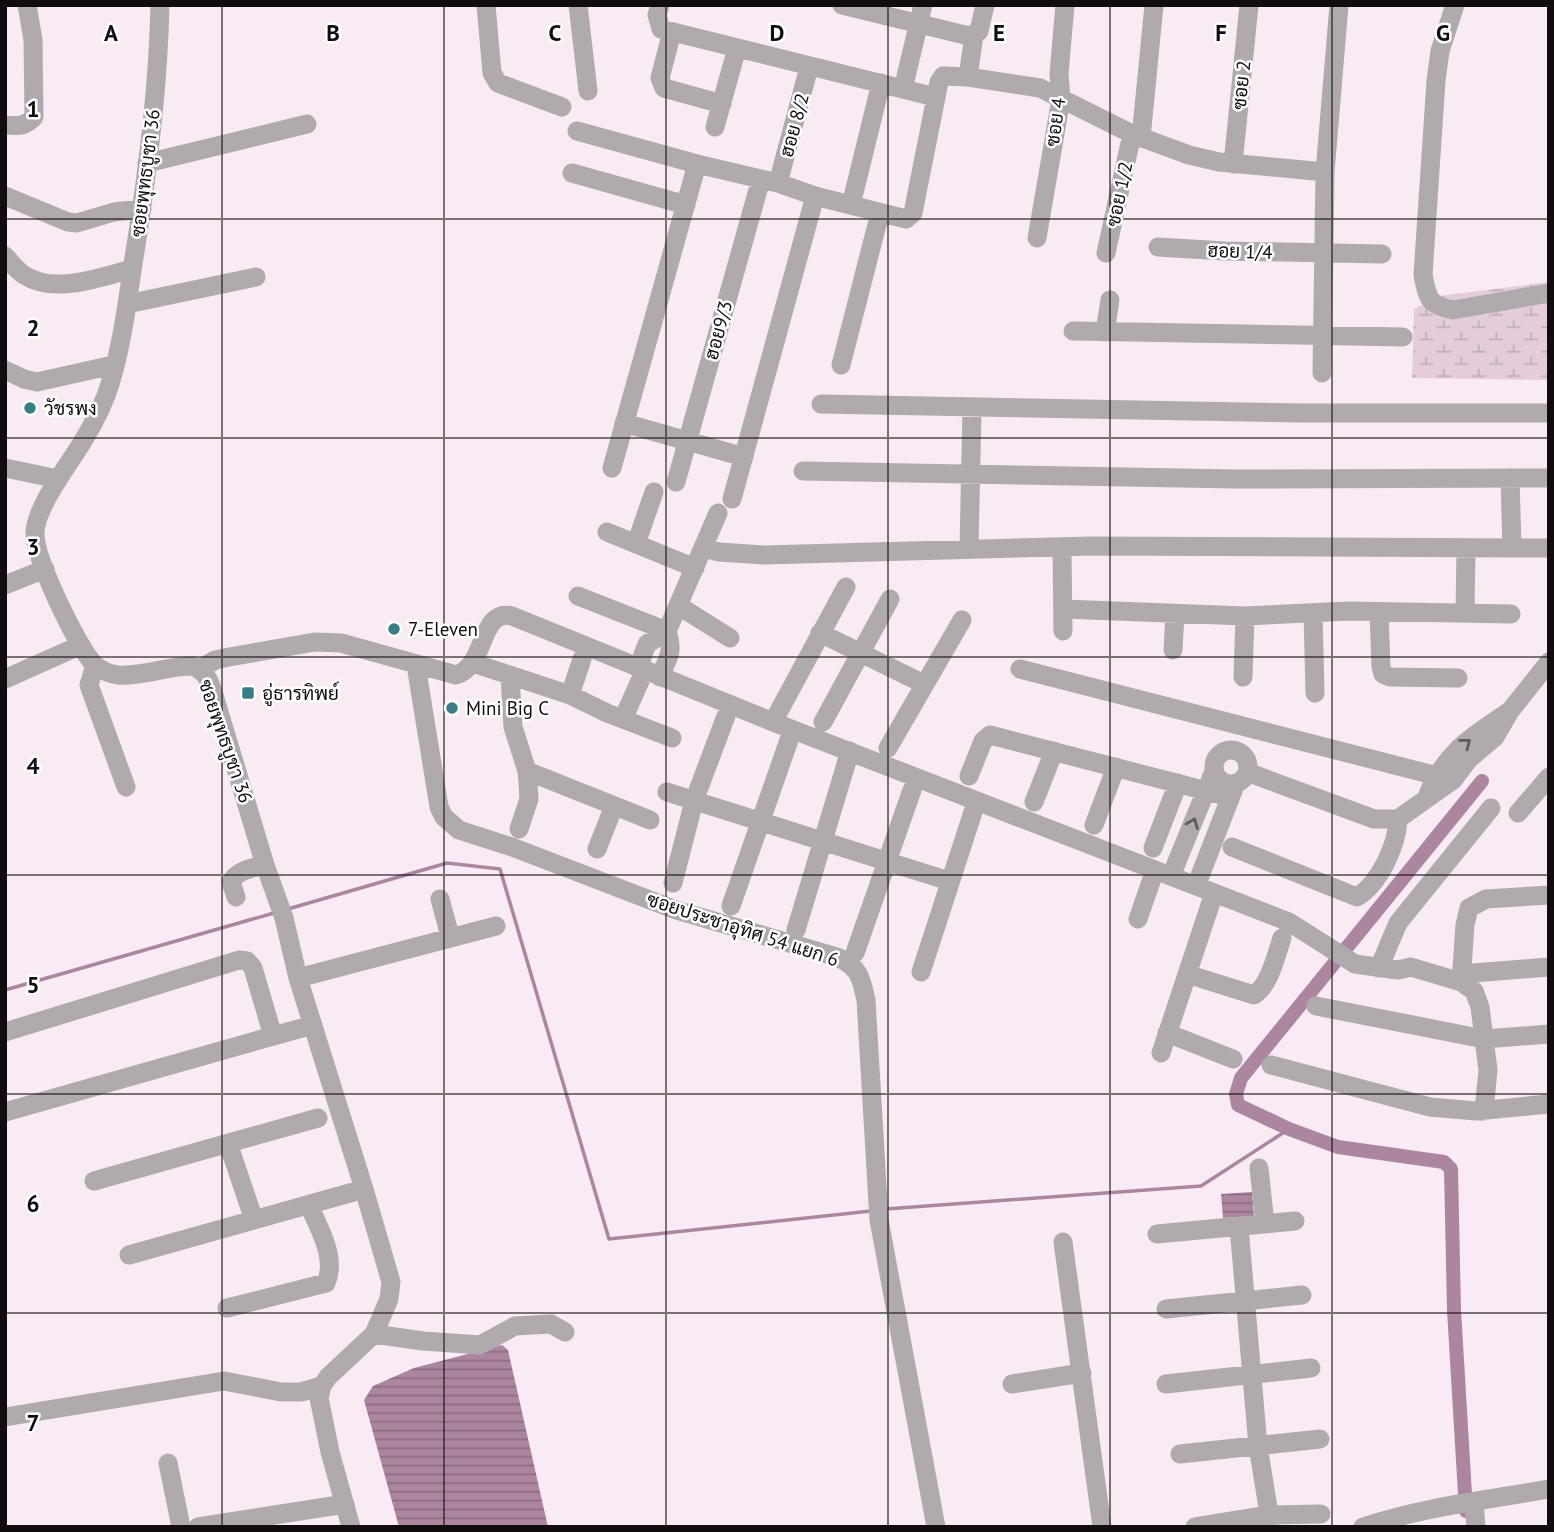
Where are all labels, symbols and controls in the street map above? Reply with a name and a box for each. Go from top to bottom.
text: A [104,18,118,47]
text: B [326,18,340,47]
text: C [549,18,562,47]
text: D [770,18,784,47]
text: E [993,18,1005,47]
text: F [1215,18,1227,47]
text: G [1436,18,1450,47]
street label: ซอย 2 [1226,59,1256,111]
street label: ฮอย 8/2 [774,90,814,160]
text: 1 [26,94,40,123]
street label: ซอย 4 [1040,96,1070,148]
street label: ซอยพุทธบูชา 36 [125,108,167,239]
street label: ซอย 1/2 [1100,159,1138,229]
street label: ฮอย 1/4 [1207,238,1273,264]
street label: ฮอย9/3 [699,298,737,362]
text: 2 [26,313,40,342]
place label: วัชรพง [44,396,97,420]
marker: วัชรพง [22,400,38,416]
text: 3 [26,532,40,561]
place label: 7-Eleven [408,617,478,641]
marker: 7-Eleven [386,621,402,637]
street label: ซอยพุทธบูชา 36 [192,676,258,807]
place label: อู่ธารทิพย์ [262,681,339,707]
marker: อู่ธารทิพย์ [240,685,256,701]
place label: Mini Big C [466,696,549,720]
marker: Mini Big C [444,700,460,716]
one-way arrow [1458,738,1470,751]
text: 4 [26,751,40,780]
one-way arrow [1184,818,1198,830]
street label: ซอยประชาอุทิศ 54 แยก 6 [644,887,842,972]
text: 5 [26,970,40,999]
text: 6 [26,1189,40,1218]
text: 7 [26,1408,40,1437]

